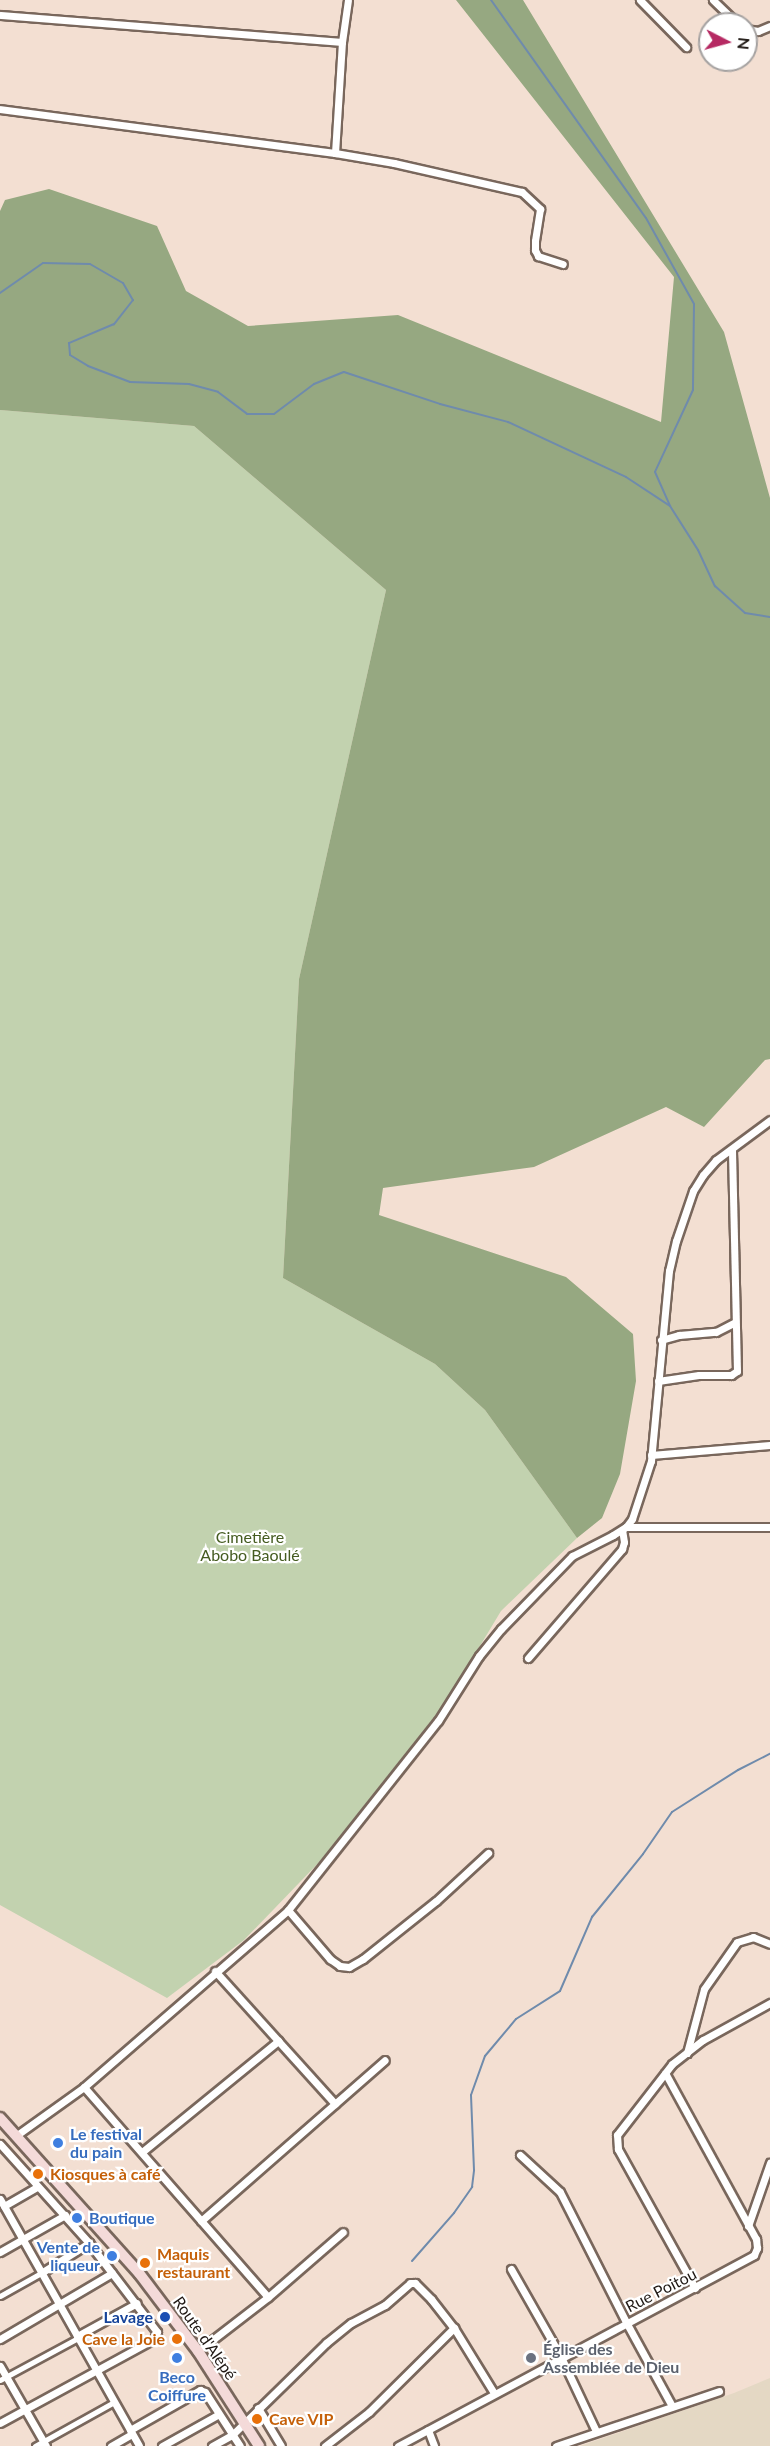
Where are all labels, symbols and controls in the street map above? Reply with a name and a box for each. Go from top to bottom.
north arrow [698,12,758,72]
text: N [734,37,755,51]
park label: Cimetière Abobo Baoulé [200,1527,300,1565]
place label: Le festival du pain [70,2124,142,2162]
marker: Le festival du pain [51,2136,65,2150]
place label: Kiosques à café [50,2164,161,2184]
marker: Kiosques à café [31,2167,45,2181]
place label: Boutique [89,2208,155,2228]
marker: Boutique [70,2211,84,2225]
place label: Vente de liqueur [37,2237,100,2275]
place label: Maquis restaurant [157,2244,230,2282]
marker: Vente de liqueur [105,2249,119,2263]
marker: Maquis restaurant [138,2256,152,2270]
street label: Rue Poitou [622,2264,700,2316]
street label: Route d'Alépé [169,2293,241,2383]
place label: Lavage [104,2307,153,2327]
marker: Lavage [158,2310,172,2324]
place label: Cave la Joie [81,2329,165,2349]
marker: Cave la Joie [170,2332,184,2346]
place label: Église des Assemblée de Dieu [543,2339,679,2377]
marker: Beco Coiffure [170,2351,184,2365]
marker: Église des Assemblée de Dieu [524,2351,538,2365]
place label: Beco Coiffure [148,2367,206,2405]
place label: Cave VIP [269,2409,334,2429]
marker: Cave VIP [250,2412,264,2426]

